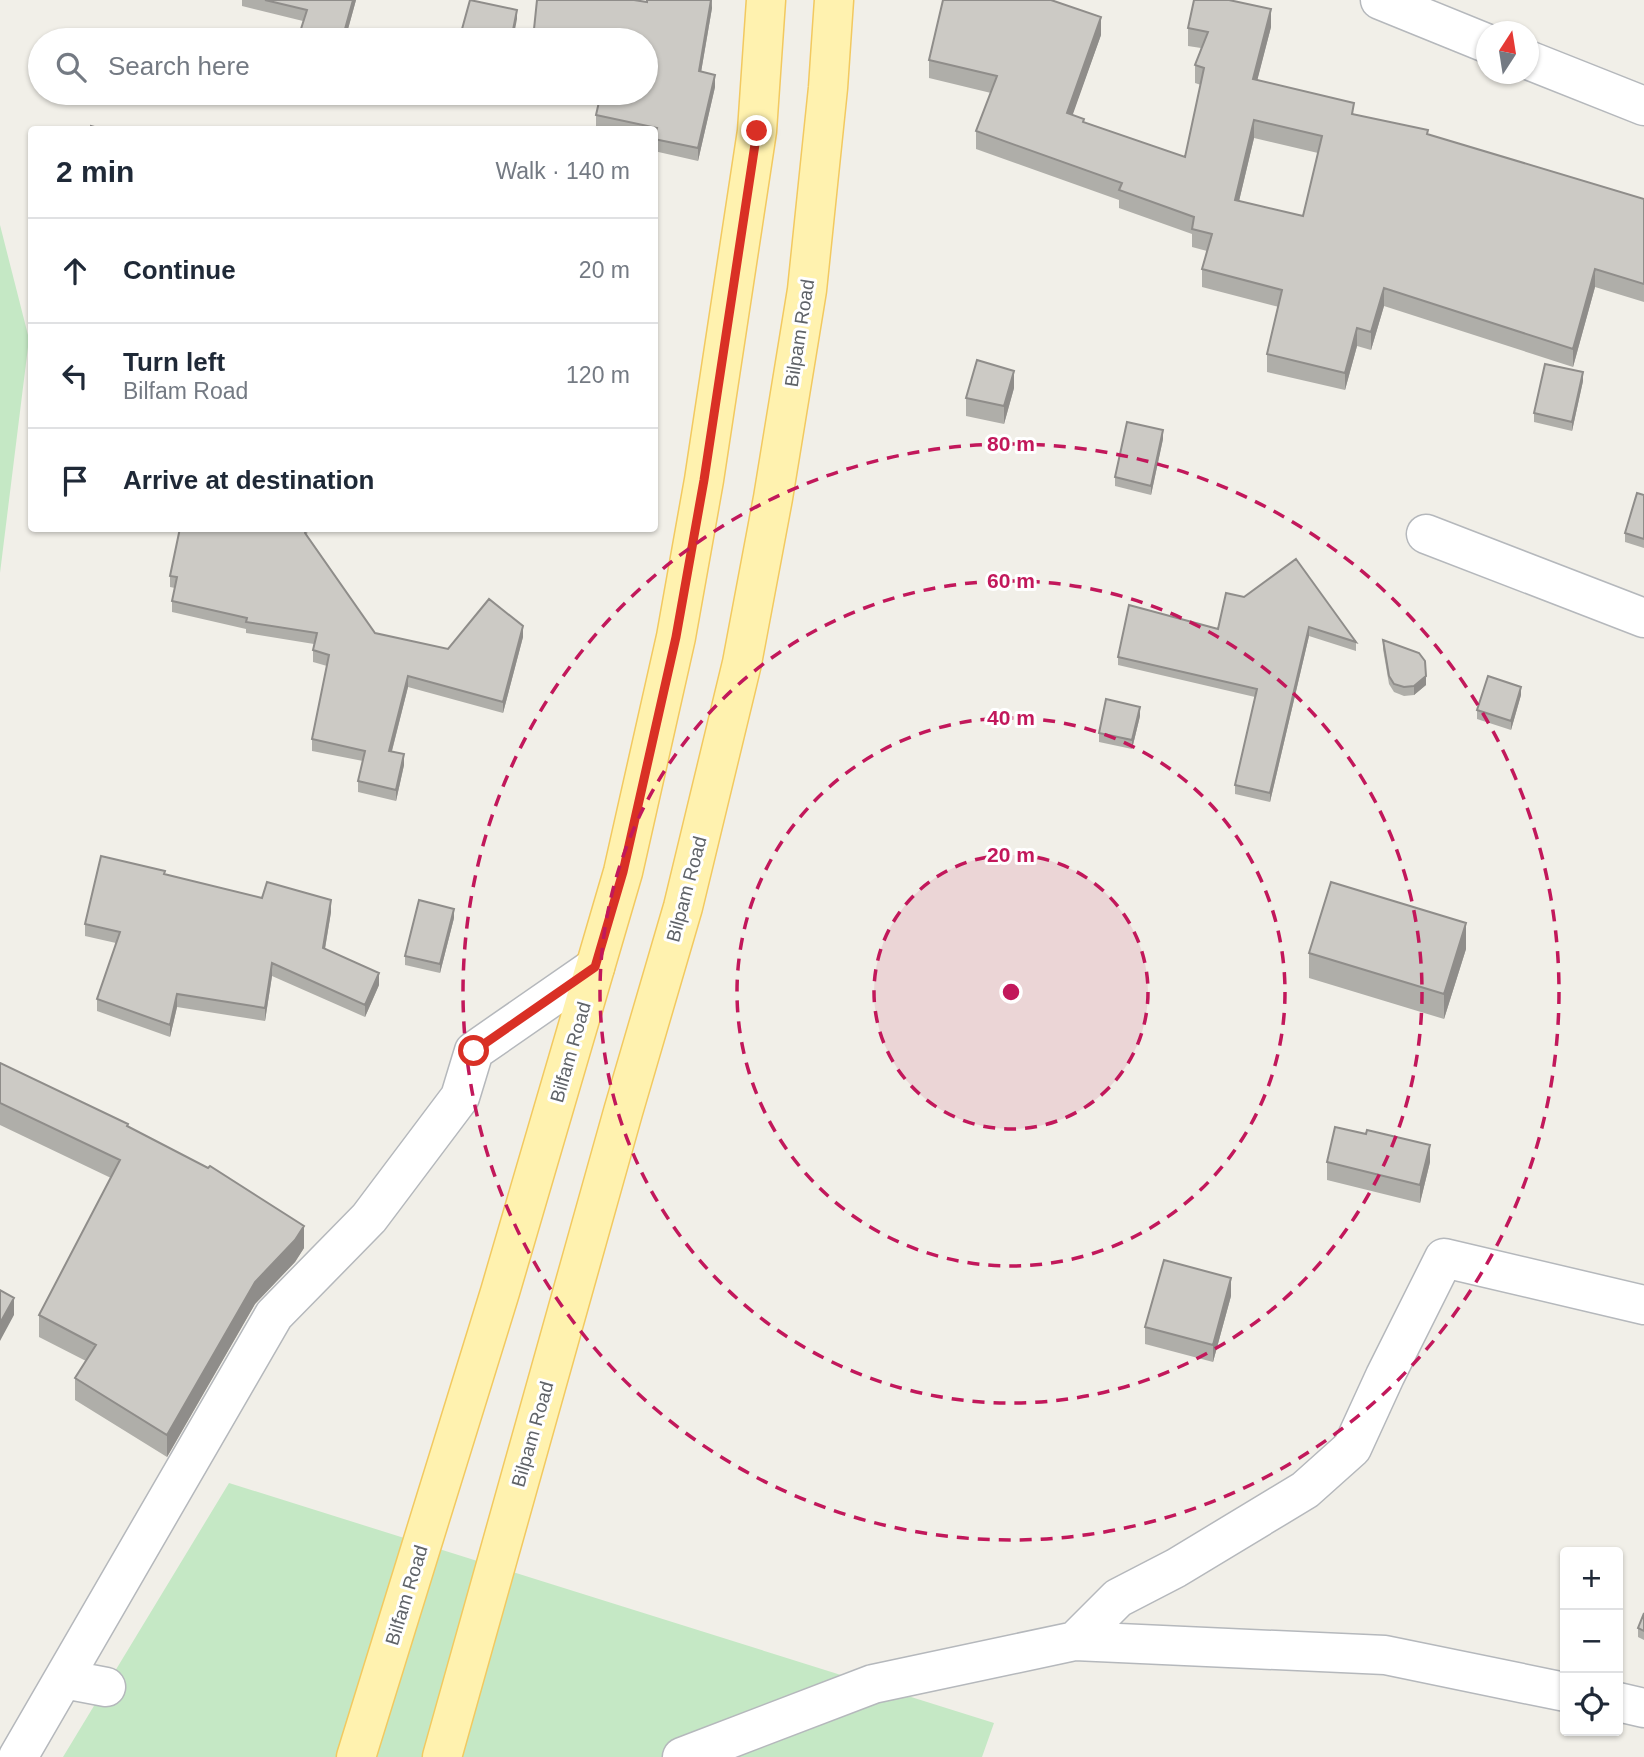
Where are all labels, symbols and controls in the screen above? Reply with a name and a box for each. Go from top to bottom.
north arrow [1476,21,1539,84]
search box [28,28,658,105]
icon: search [52,48,90,86]
text: Search here [108,51,250,81]
route end [741,115,772,146]
text: 2 min [56,155,134,188]
text: Walk · 140 m [495,158,630,184]
icon: ahead [56,252,94,290]
text: Continue [123,255,236,285]
text: 20 m [579,257,630,283]
street label: Bilpam Road [781,278,818,388]
text: Turn left [123,347,225,377]
icon: left [56,357,94,395]
text: 120 m [566,362,630,388]
text: Bilfam Road [123,378,248,404]
text: 80 m [987,432,1035,455]
icon: arrive [56,462,94,500]
text: Arrive at destination [123,465,374,495]
text: 60 m [987,569,1035,592]
text: 40 m [987,706,1035,729]
street label: Bilpam Road [662,834,711,944]
text: 20 m [987,843,1035,866]
centre of rings [999,980,1023,1004]
street label: Bilfam Road [546,999,595,1105]
route start [458,1035,489,1066]
street label: Bilpam Road [507,1379,558,1489]
street label: Bilfam Road [381,1543,432,1648]
map controls [1560,1547,1623,1736]
button: + [1560,1547,1623,1610]
button: − [1560,1610,1623,1673]
button: locate [1560,1673,1623,1736]

